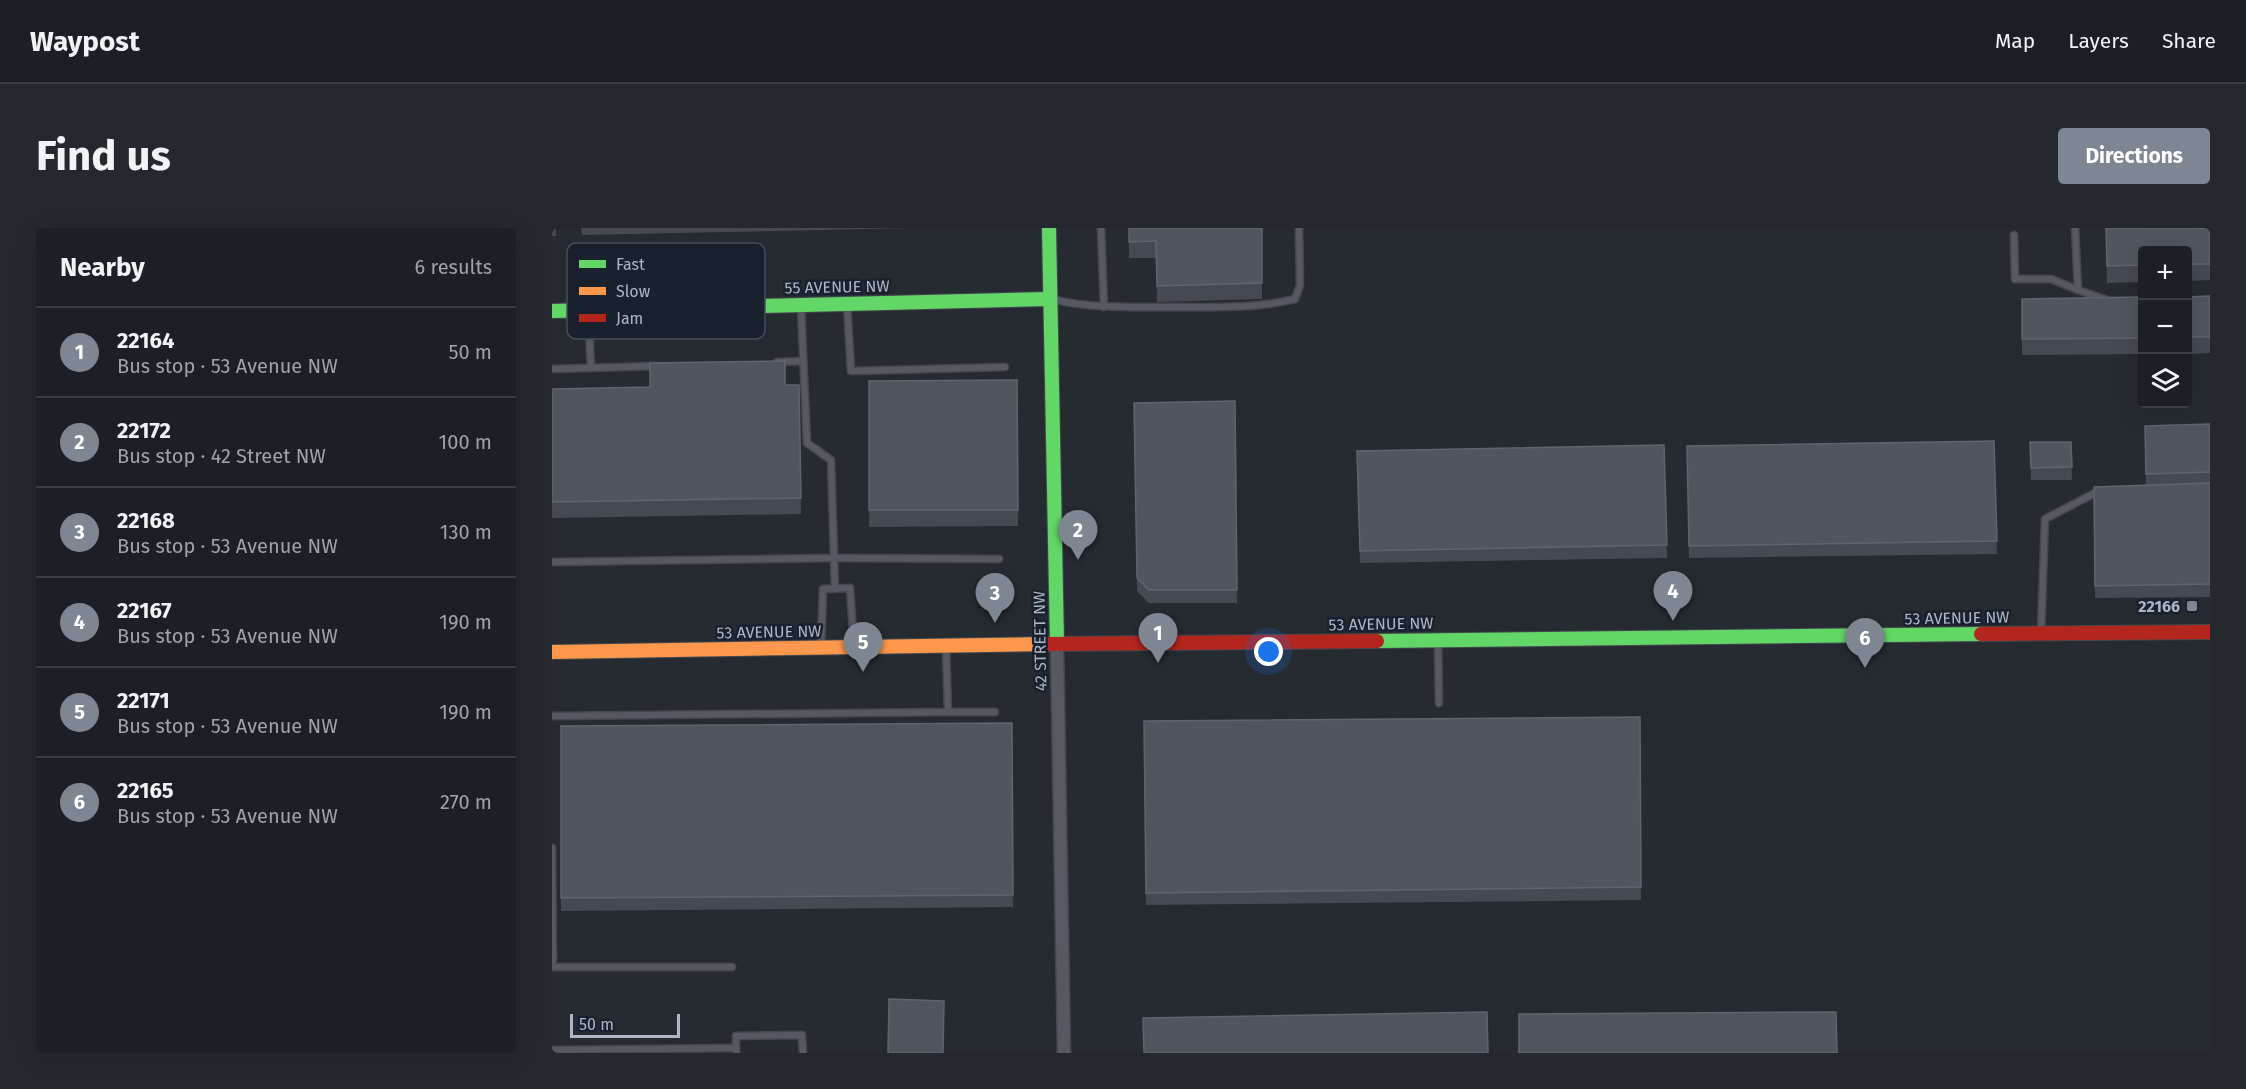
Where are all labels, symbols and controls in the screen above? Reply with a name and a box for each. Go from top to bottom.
text: Waypost [30,25,140,58]
text: Map [1995,28,2035,54]
text: Layers [2068,28,2129,54]
text: Share [2162,28,2216,54]
button: Directions [2058,128,2210,184]
text: Find us [36,131,171,181]
legend [567,243,765,339]
map controls [2138,246,2192,408]
button: + [2138,246,2192,300]
text: Nearby [60,252,145,283]
text: 6 results [415,255,492,279]
text: Fast [616,255,645,274]
street label: 55 AVENUE NW [784,277,890,297]
text: Slow [616,282,651,301]
button: − [2138,300,2192,354]
text: Jam [616,309,643,328]
text: 22164 [117,327,174,354]
text: 1 [75,340,84,364]
text: 50 m [448,340,492,364]
text: Bus stop · 53 Avenue NW [117,354,338,378]
button: layers [2138,354,2192,408]
text: 22172 [117,417,171,444]
text: 2 [74,430,85,454]
text: 100 m [439,430,492,454]
text: Bus stop · 42 Street NW [117,444,326,468]
text: 22168 [117,507,175,534]
pin: 2 [1058,510,1098,560]
text: 3 [74,520,85,544]
text: 130 m [440,520,492,544]
text: Bus stop · 53 Avenue NW [117,534,338,558]
pin: 4 [1654,572,1692,621]
pin: 3 [976,574,1014,623]
street label: 42 STREET NW [1030,591,1050,691]
text: 22167 [117,597,172,624]
place label: 22166 [2138,597,2180,616]
marker: 22166 [2185,599,2199,613]
street label: 53 AVENUE NW [1904,608,2010,628]
text: 4 [74,610,85,634]
text: 190 m [439,610,492,634]
pin: 1 [1138,614,1178,663]
street label: 53 AVENUE NW [1328,614,1434,634]
pin: 6 [1846,618,1884,668]
street label: 53 AVENUE NW [716,622,822,642]
pin: 5 [844,622,882,672]
text: Bus stop · 53 Avenue NW [117,624,338,648]
your location [1254,637,1283,666]
text: 22171 [117,687,170,714]
text: 5 [74,700,85,724]
text: 190 m [439,700,492,724]
text: Bus stop · 53 Avenue NW [117,714,338,738]
text: 22165 [117,777,174,804]
text: 6 [74,790,85,814]
text: 270 m [440,790,492,814]
text: Bus stop · 53 Avenue NW [117,804,338,828]
scale bar [570,1011,680,1038]
text: 50 m [579,1015,614,1034]

